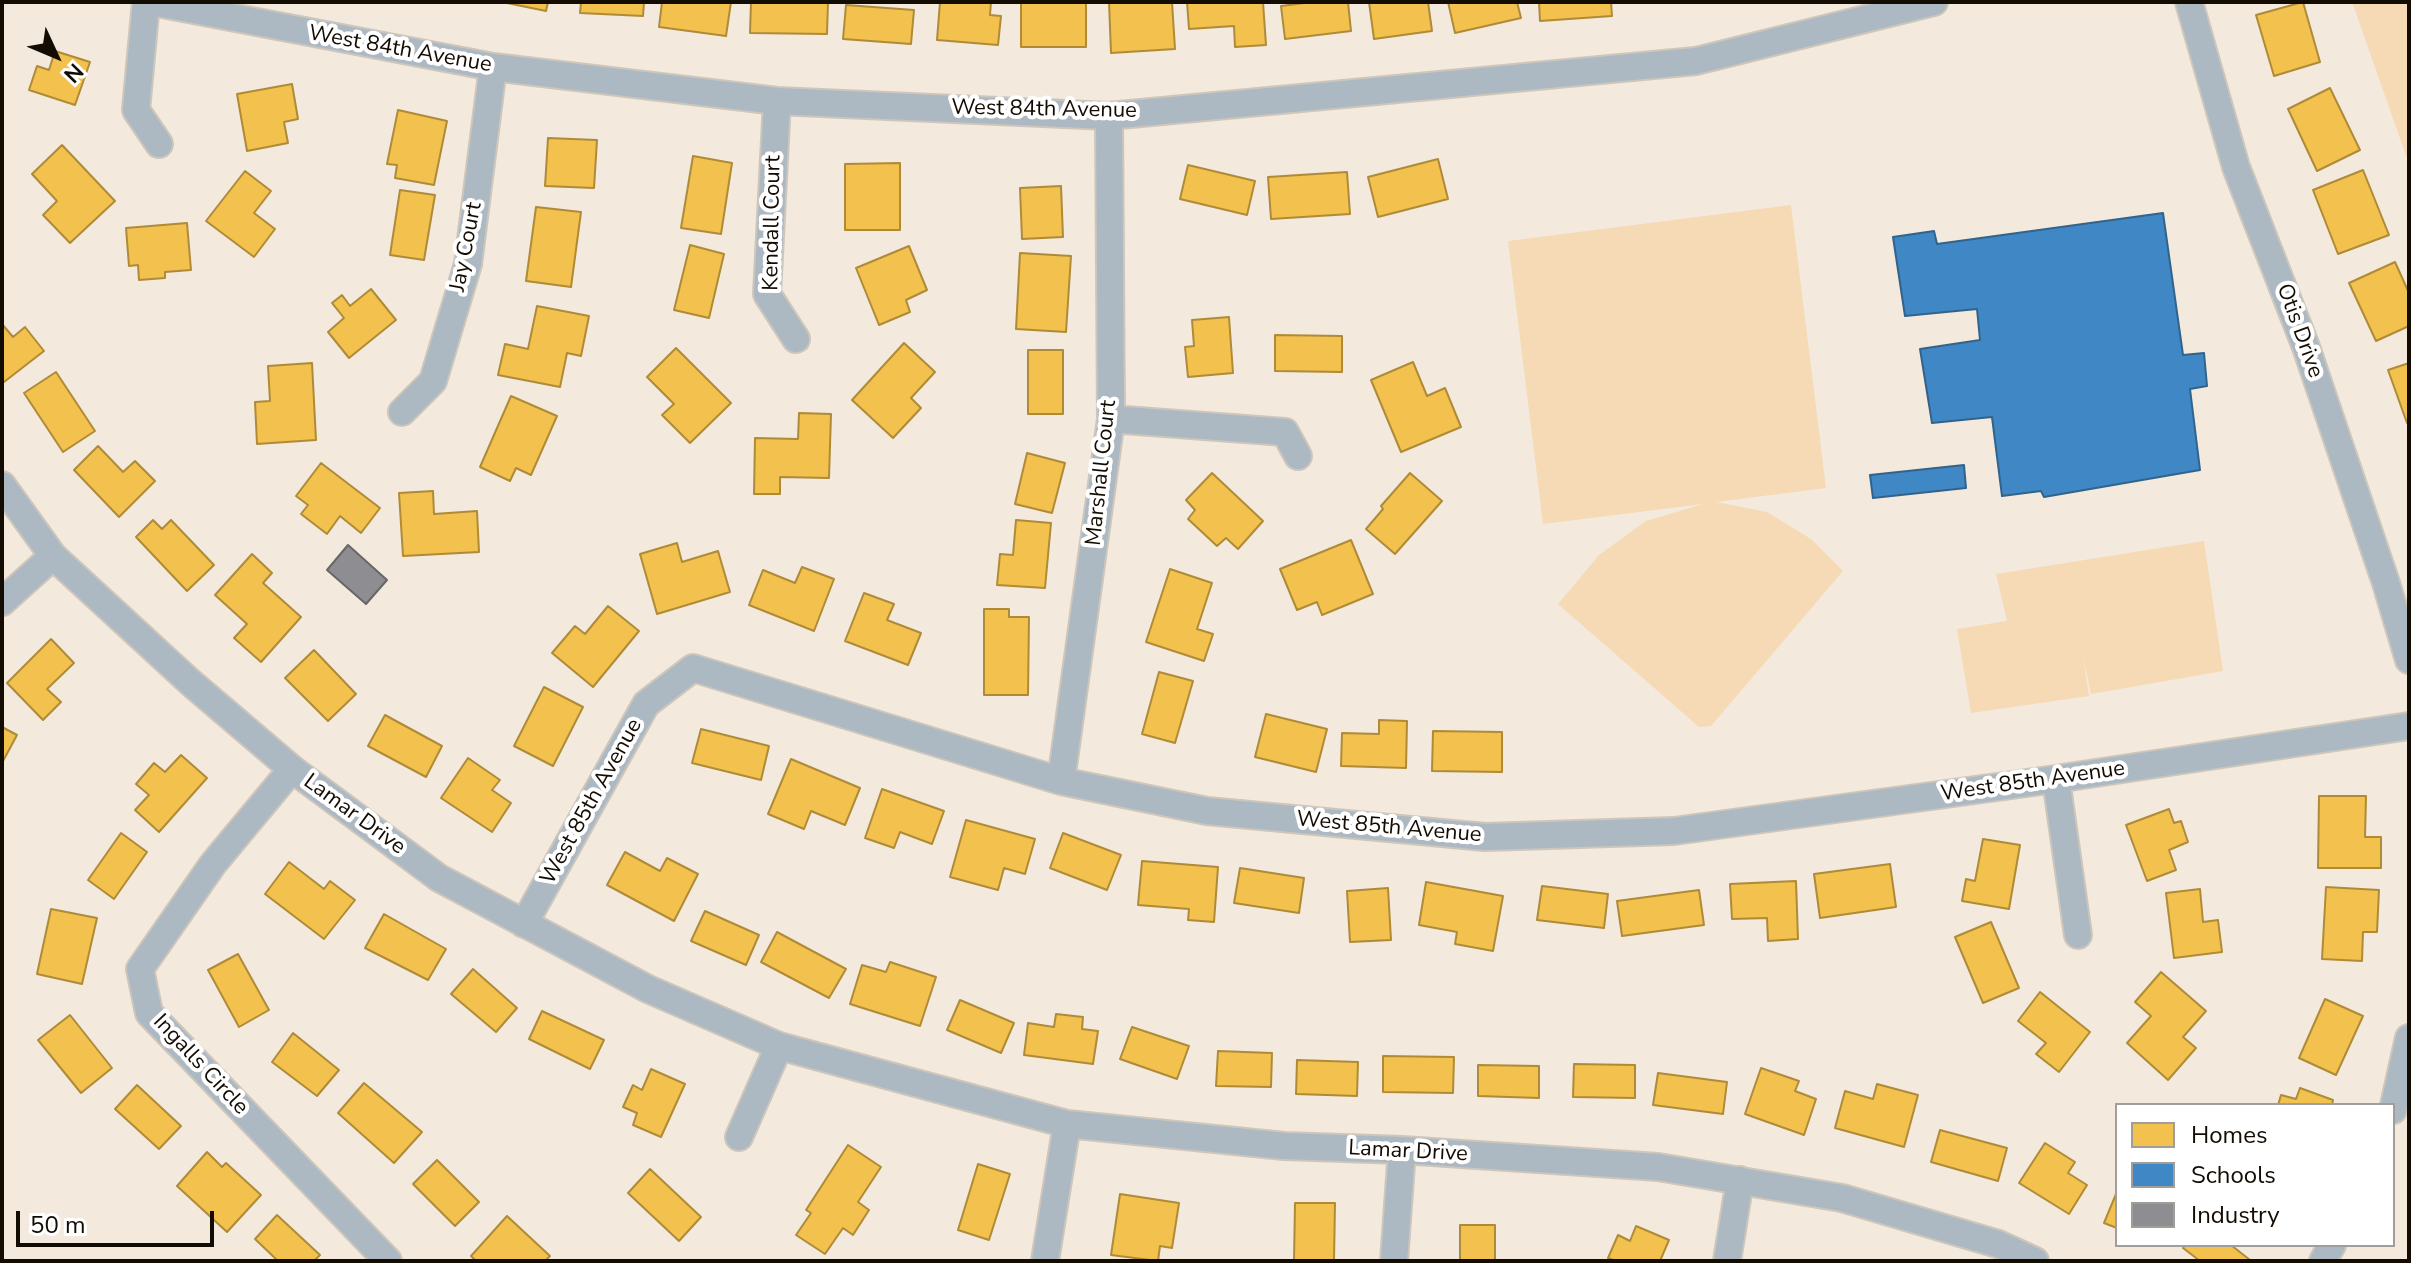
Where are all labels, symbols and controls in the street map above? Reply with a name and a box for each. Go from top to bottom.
north arrow [16,16,96,96]
street label: West 84th Avenue [306,21,494,79]
text: N [57,56,90,89]
street label: West 84th Avenue [951,95,1137,125]
street label: Kendall Court [759,155,787,291]
street label: Jay Court [445,200,489,294]
street label: Otis Drive [2270,280,2328,382]
street label: Marshall Court [1081,399,1123,547]
street label: West 85th Avenue [535,714,649,890]
street label: West 85th Avenue [1939,756,2127,808]
street label: Lamar Drive [298,769,410,861]
street label: West 85th Avenue [1295,807,1483,849]
street label: Ingalls Circle [147,1009,253,1121]
legend [2115,1103,2395,1247]
text: Homes [2191,1119,2267,1151]
street label: Lamar Drive [1347,1136,1469,1168]
text: Schools [2191,1159,2276,1191]
scale bar [20,1195,218,1245]
text: Industry [2191,1199,2280,1231]
text: 50 m [30,1209,86,1241]

